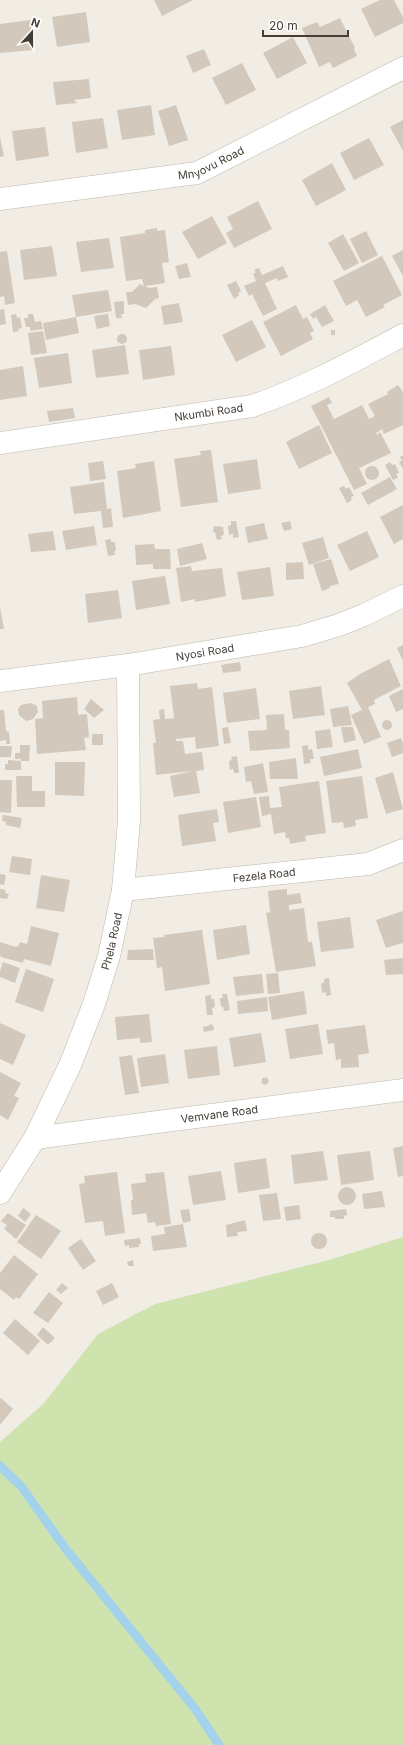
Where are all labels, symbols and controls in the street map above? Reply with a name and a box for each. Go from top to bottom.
north arrow [12,12,52,52]
scale bar [263,12,348,38]
text: N [29,15,42,31]
text: 20 m [269,18,298,33]
street label: Mnyovu Road [177,143,246,182]
street label: Nkumbi Road [173,400,244,424]
street label: Nyosi Road [175,640,235,664]
street label: Fezela Road [232,865,296,885]
street label: Phela Road [98,911,125,972]
street label: Vemvane Road [180,1102,259,1126]

